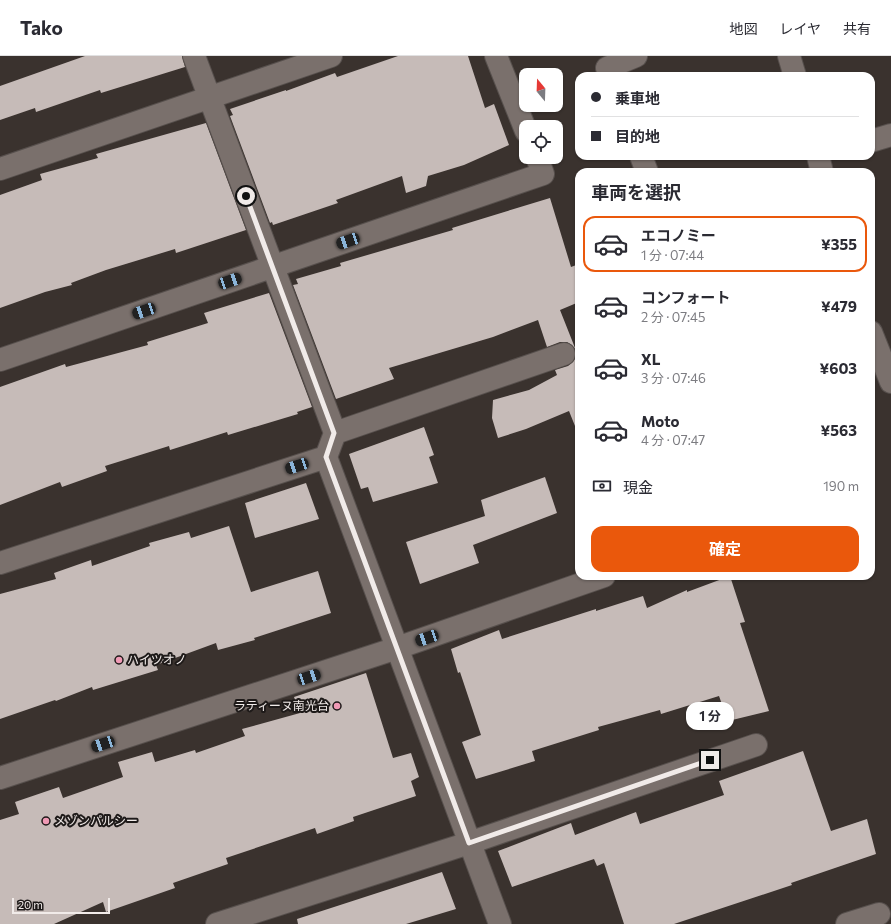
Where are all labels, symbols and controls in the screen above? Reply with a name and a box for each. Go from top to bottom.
text: Tako [20,16,63,39]
text: 地図 [729,20,757,37]
text: レイヤ [779,20,821,37]
text: 共有 [843,20,871,37]
north arrow [519,68,563,112]
map controls [519,68,563,164]
text: 乗車地 [615,89,660,107]
button: locate [519,120,563,164]
text: 目的地 [615,127,660,145]
text: 車両を選択 [591,181,681,203]
route start [237,187,255,205]
icon: car [593,226,629,262]
text: エコノミー [641,226,716,244]
car [335,231,361,251]
text: ¥355 [821,235,857,253]
text: 1 分 · 07:44 [641,247,704,263]
car [217,271,243,291]
icon: car [593,288,629,324]
text: コンフォート [641,288,731,306]
text: ¥479 [821,297,857,315]
car [131,301,157,321]
text: 2 分 · 07:45 [641,309,705,325]
icon: car [593,350,629,386]
text: XL [641,350,660,368]
text: ¥603 [820,359,857,377]
text: 3 分 · 07:46 [641,370,706,386]
icon: car [593,412,629,448]
text: Moto [641,412,680,430]
text: ¥563 [821,421,857,439]
text: 4 分 · 07:47 [641,432,705,448]
car [284,457,310,475]
icon: cash [591,475,613,497]
text: 現金 [623,478,653,496]
text: 190 m [823,478,859,494]
button: 確定 [591,526,859,572]
car [414,628,440,648]
place label: ハイツオノ [127,652,187,666]
marker: ハイツオノ [114,655,124,665]
car [296,668,322,686]
place label: ラティーヌ南光台 [234,698,329,712]
marker: ラティーヌ南光台 [332,701,342,711]
callout: 1 分 [686,702,734,730]
text: 1 分 [699,708,721,724]
car [90,735,116,753]
route end [701,751,719,769]
place label: メゾンパルシー [54,813,138,827]
marker: メゾンパルシー [41,816,51,826]
scale bar [12,896,110,915]
text: 20 m [18,898,43,911]

